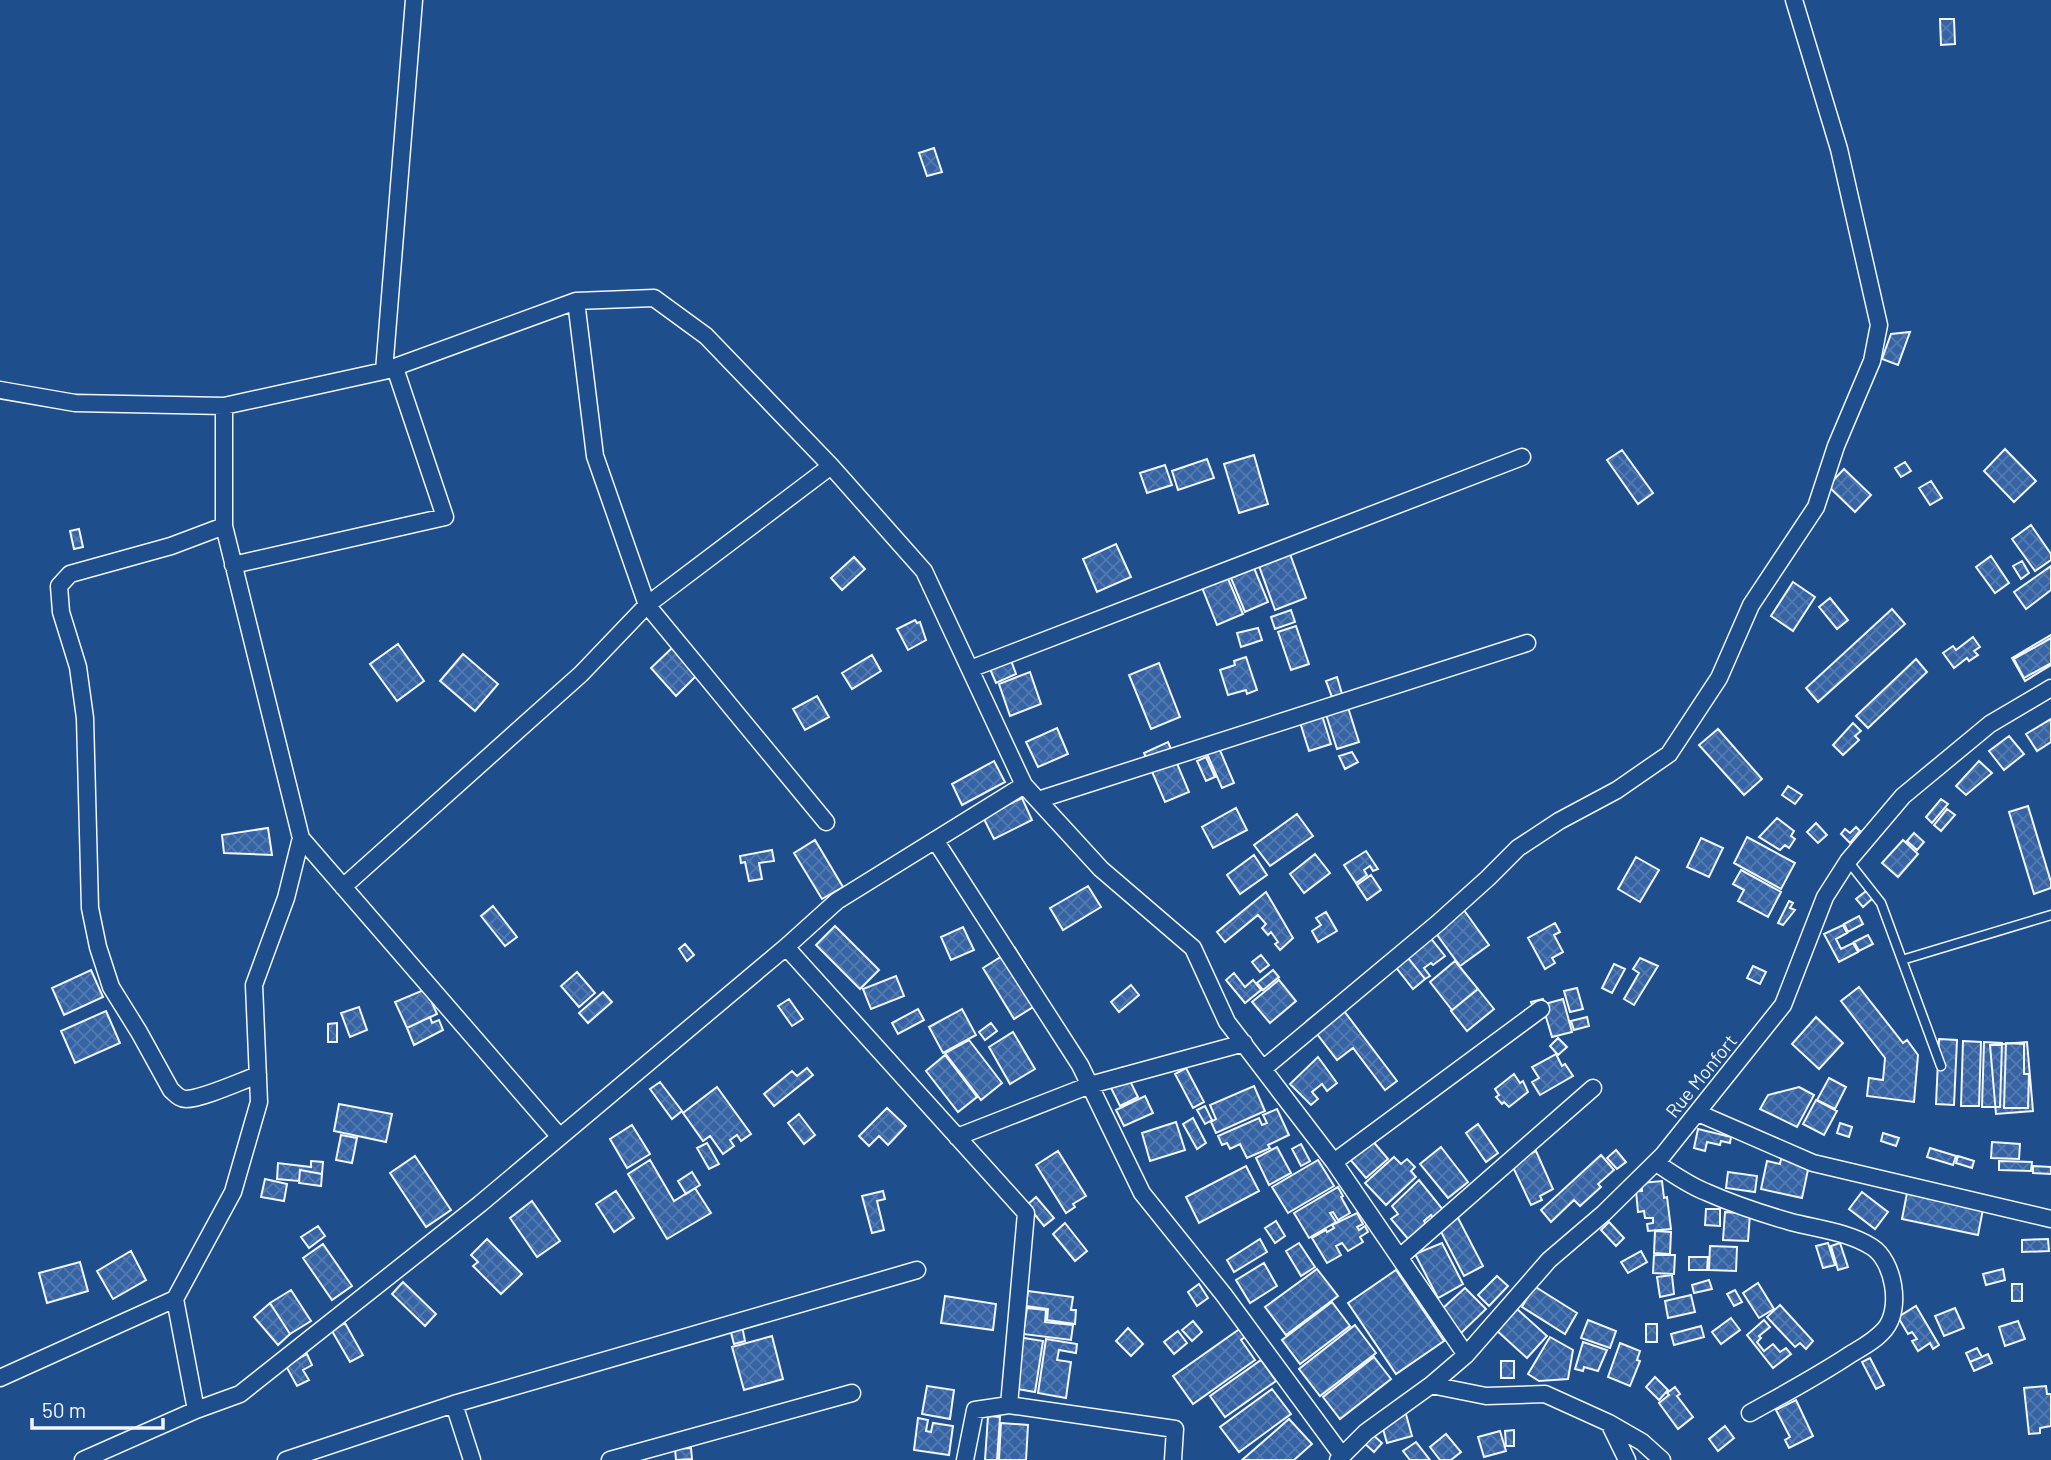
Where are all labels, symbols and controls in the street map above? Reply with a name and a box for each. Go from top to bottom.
street label: Rue Monfort [1660,1029,1741,1122]
scale bar [32,1386,163,1430]
text: 50 m [42,1397,86,1422]

